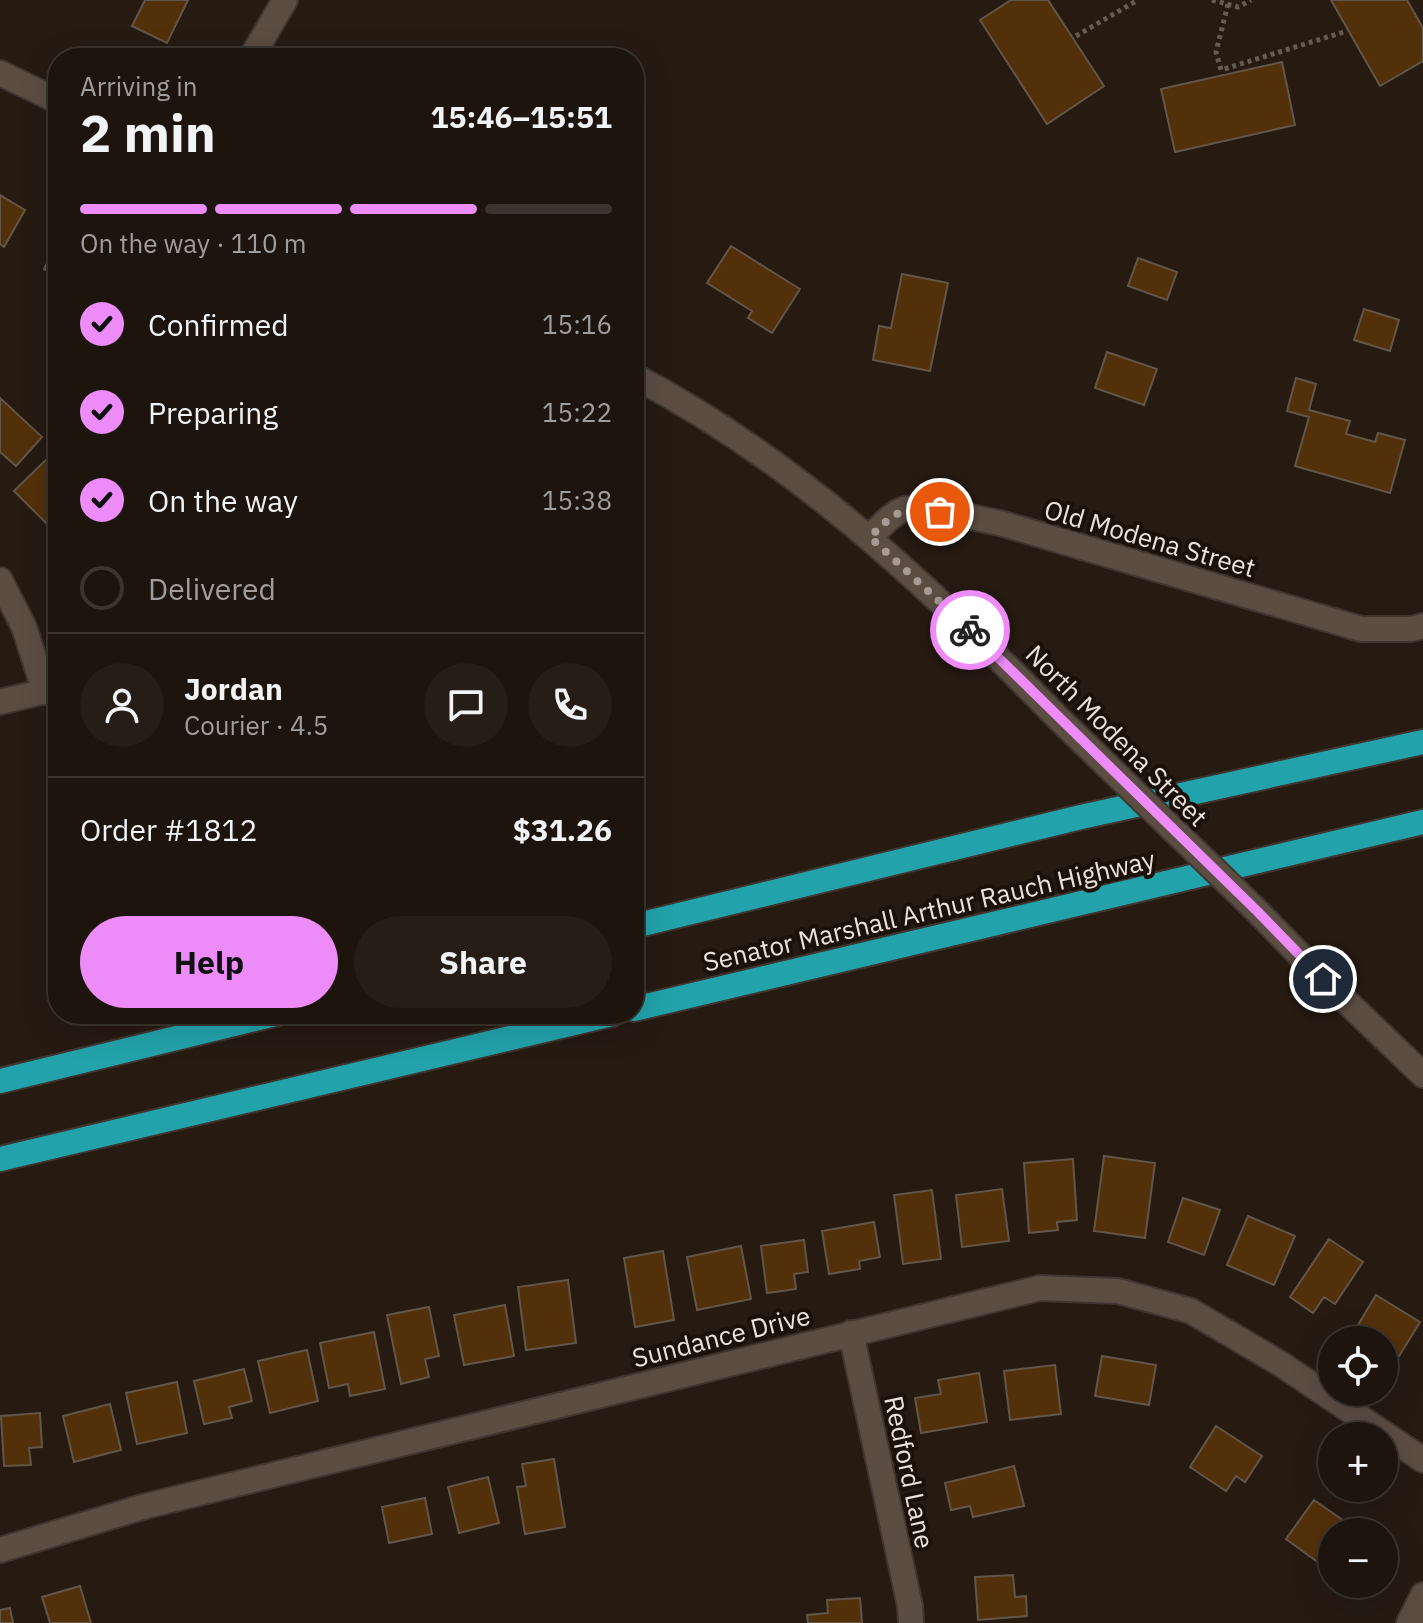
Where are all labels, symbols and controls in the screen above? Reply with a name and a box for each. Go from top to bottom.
text: Arriving in [80,69,197,103]
text: 15:46–15:51 [431,97,612,136]
text: 2 min [80,99,216,166]
text: On the way · 110 m [80,226,306,260]
icon: check [80,302,124,346]
text: Confirmed [148,305,289,344]
text: 15:16 [542,307,612,341]
icon: check [80,390,124,434]
text: Preparing [148,393,278,432]
text: 15:22 [542,395,612,429]
icon: check [80,478,124,522]
pin [906,478,974,546]
text: On the way [148,481,298,520]
text: 15:38 [542,483,612,517]
icon: bag [918,490,962,534]
street label: Old Modena Street [1041,492,1259,584]
text: Delivered [148,569,276,608]
courier [930,590,1010,670]
icon: bike [948,608,992,652]
street label: North Modena Street [1019,637,1215,833]
button: person [80,663,164,747]
button: chat [424,663,508,747]
button: phone [528,663,612,747]
text: Jordan [184,669,283,708]
text: Courier · 4.5 [184,708,328,742]
text: Order #1812 [80,810,257,849]
text: $31.26 [513,810,612,849]
street label: Senator Marshall Arthur Rauch Highway [700,841,1158,979]
button: Help [80,916,338,1008]
button: Share [354,916,612,1008]
pin [1289,945,1357,1013]
icon: home [1301,957,1345,1001]
street label: Sundance Drive [629,1297,813,1375]
map controls [1318,1326,1398,1598]
button: locate [1318,1326,1398,1406]
street label: Redford Lane [877,1393,943,1551]
button: + [1318,1422,1398,1502]
button: − [1318,1518,1398,1598]

